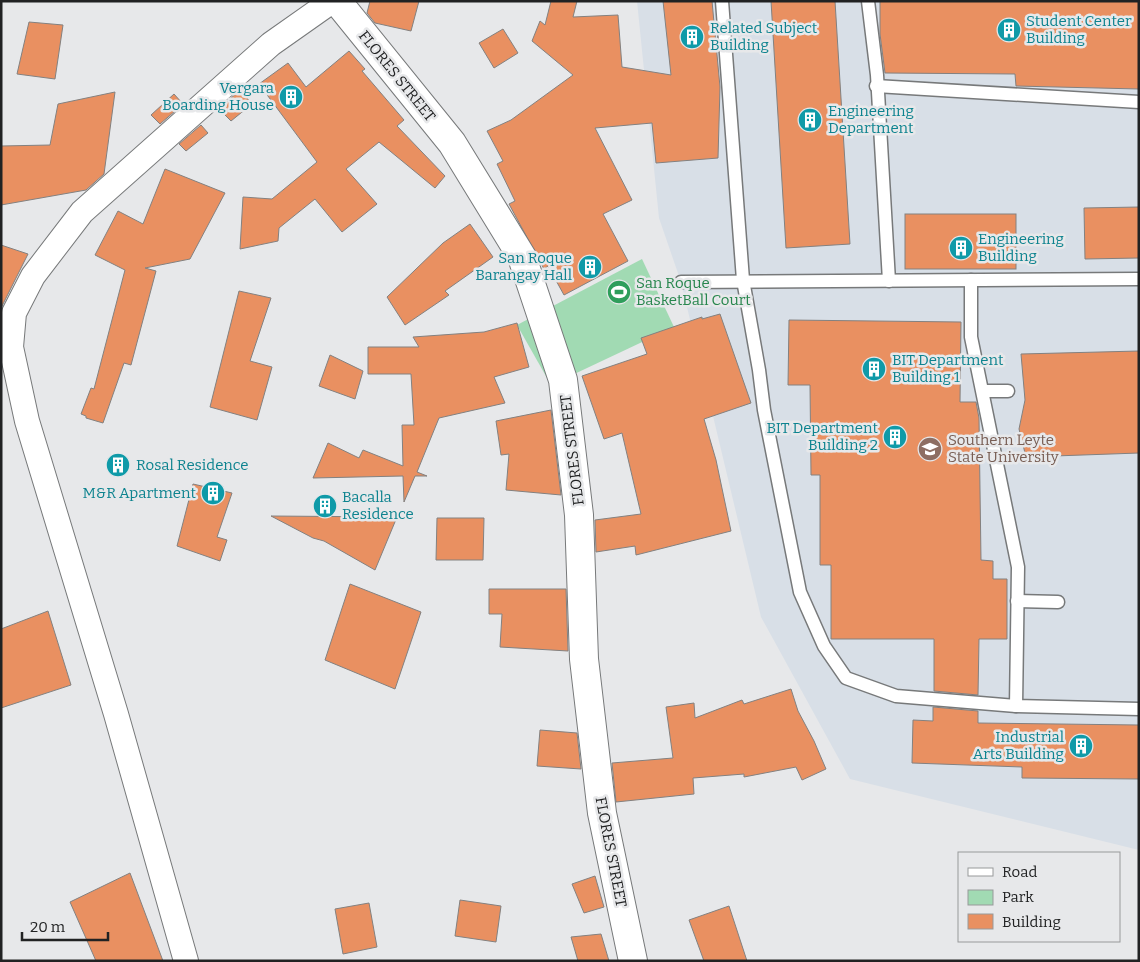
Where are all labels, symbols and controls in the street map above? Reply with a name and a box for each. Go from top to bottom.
place label: Student Center Building [1026,12,1132,47]
building icon: Student Center Building [996,17,1022,43]
place label: Related Subject Building [710,19,818,54]
building icon: Related Subject Building [679,24,705,50]
street label: FLORES STREET [355,27,439,125]
place label: Vergara Boarding House [162,79,274,114]
building icon: Vergara Boarding House [278,84,304,110]
place label: Engineering Department [828,102,914,137]
building icon: Engineering Department [797,107,823,133]
place label: Engineering Building [978,230,1064,265]
building icon: Engineering Building [948,235,974,261]
place label: San Roque Barangay Hall [475,249,572,284]
building icon: San Roque Barangay Hall [577,254,603,280]
place label: San Roque BasketBall Court [636,274,751,309]
sports icon: San Roque BasketBall Court [606,279,632,305]
place label: BIT Department Building 1 [892,351,1004,386]
building icon: BIT Department Building 1 [861,356,887,382]
street label: FLORES STREET [556,393,588,507]
place label: BIT Department Building 2 [766,419,879,454]
building icon: BIT Department Building 2 [882,424,908,450]
place label: Southern Leyte State University [948,431,1059,466]
school or university icon: Southern Leyte State University [917,436,943,462]
building icon: Rosal Residence [105,452,131,478]
place label: Rosal Residence [136,456,248,474]
building icon: M&R Apartment [200,480,226,506]
place label: M&R Apartment [82,484,197,502]
place label: Bacalla Residence [342,488,414,523]
building icon: Bacalla Residence [312,493,338,519]
place label: Industrial Arts Building [973,728,1064,763]
building icon: Industrial Arts Building [1068,733,1094,759]
street label: FLORES STREET [592,795,631,909]
legend [958,852,1120,942]
text: Road [1002,863,1037,881]
text: Park [1002,888,1034,906]
scale bar [22,910,109,942]
text: Building [1002,913,1061,931]
text: 20 m [30,918,66,936]

